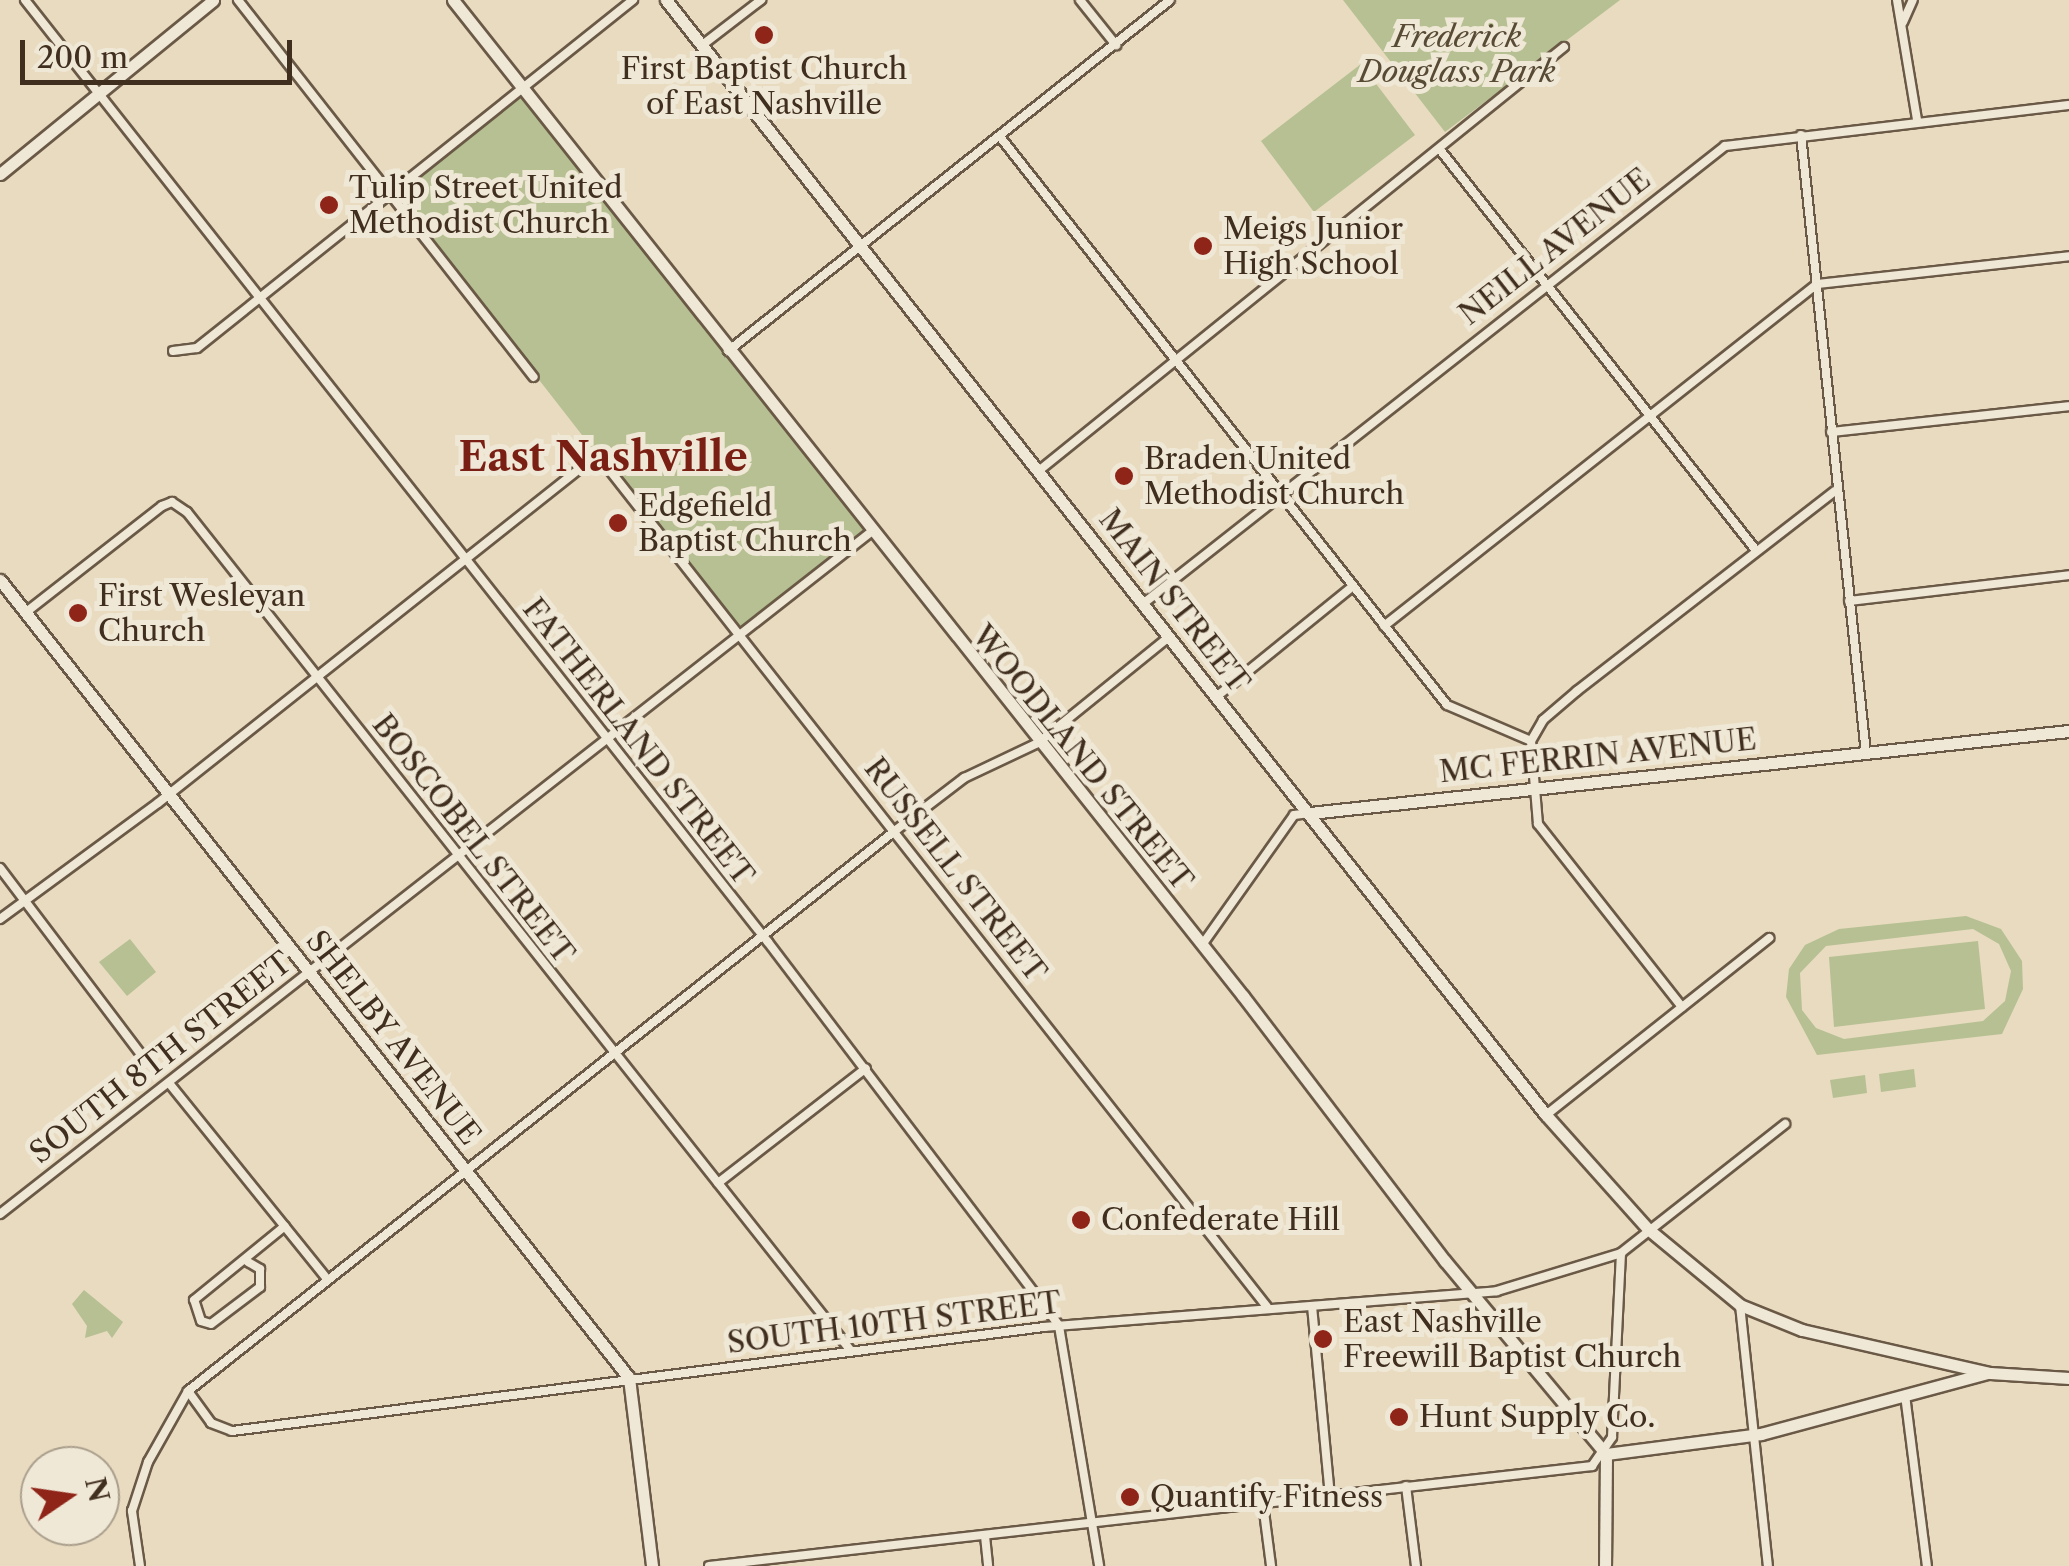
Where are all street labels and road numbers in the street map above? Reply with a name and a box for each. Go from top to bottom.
street label: NEILL AVENUE [1451,161,1659,333]
street label: MAIN STREET [1091,502,1257,700]
street label: FATHERLAND STREET [515,592,761,892]
street label: WOODLAND STREET [964,618,1200,898]
street label: BOSCOBEL STREET [364,707,582,971]
street label: MC FERRIN AVENUE [1437,721,1759,791]
street label: RUSSELL STREET [856,751,1054,989]
street label: SHELBY AVENUE [298,923,488,1153]
street label: SOUTH 8TH STREET [23,945,299,1171]
street label: SOUTH 10TH STREET [725,1285,1063,1361]

